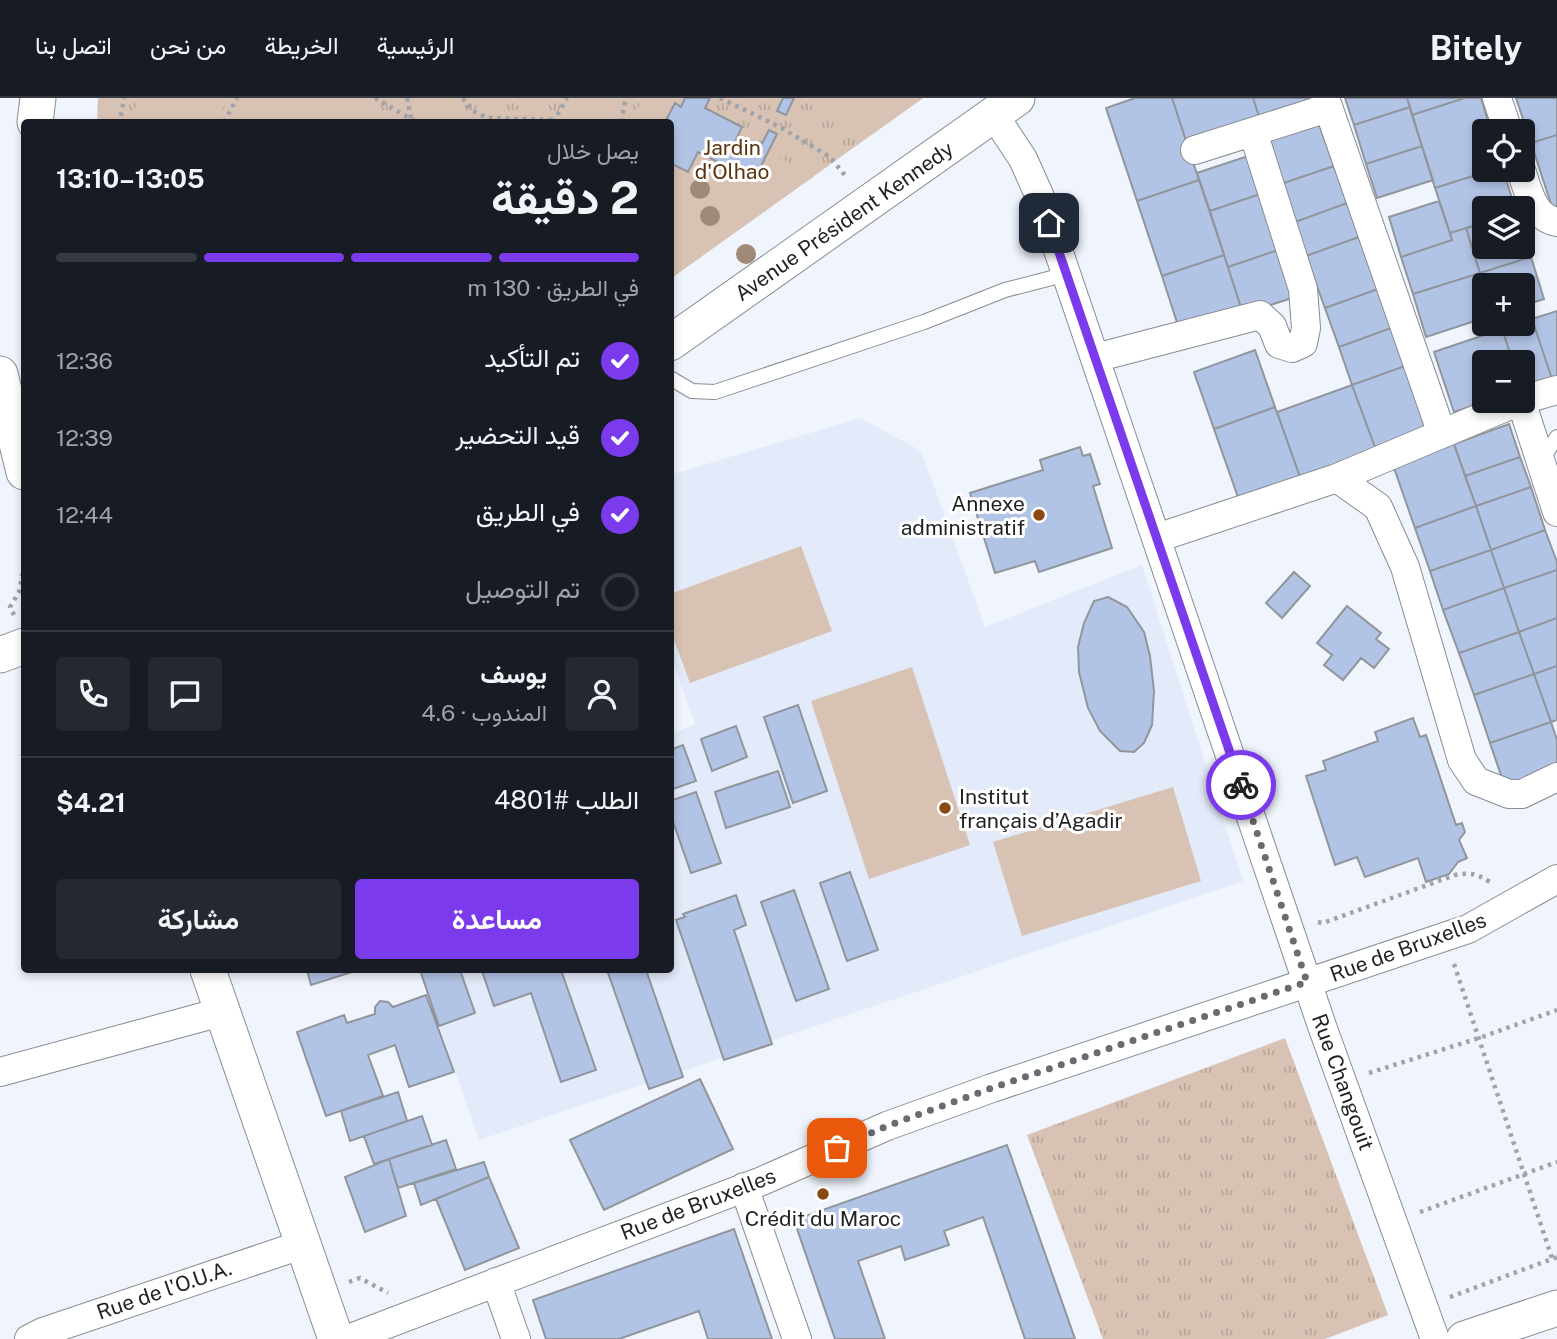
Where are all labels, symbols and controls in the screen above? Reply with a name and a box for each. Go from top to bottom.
text: Bitely [1430,29,1522,67]
text: اتصل بنا [35,31,112,59]
text: من نحن [150,31,226,59]
text: الخريطة [264,31,339,59]
text: الرئيسية [377,31,454,59]
map controls [1472,119,1535,413]
button: locate [1472,119,1535,182]
park label: Jardin d'Olhao [695,135,769,184]
street label: Avenue Président Kennedy [730,136,958,306]
text: يصل خلال [547,137,639,164]
text: 13:05–13:10 [56,163,204,194]
text: 2 دقيقة [491,170,639,224]
pin [1019,193,1079,253]
button: layers [1472,196,1535,259]
icon: home [1030,204,1068,242]
button: + [1472,273,1535,336]
text: في الطريق · 130 m [467,274,639,301]
text: تم التأكيد [484,342,580,373]
icon: check [601,342,639,380]
text: 12:36 [56,347,113,374]
button: − [1472,350,1535,413]
text: قيد التحضير [455,419,580,450]
icon: check [601,419,639,457]
text: 12:39 [56,424,113,451]
place label: Annexe administratif [901,491,1025,540]
text: في الطريق [476,496,580,527]
icon: check [601,496,639,534]
text: 12:44 [56,501,113,528]
marker: Annexe administratif [1031,507,1047,523]
text: تم التوصيل [465,573,580,604]
button: phone [56,657,130,731]
button: chat [148,657,222,731]
button: person [565,657,639,731]
text: يوسف [480,658,547,689]
text: المندوب · 4.6 [421,699,547,726]
courier [1206,750,1276,820]
icon: bike [1222,766,1260,804]
text: الطلب #4801 [494,784,639,815]
place label: Institut français d’Agadir [959,784,1123,833]
text: $4.21 [56,787,126,818]
marker: Institut français d’Agadir [937,800,953,816]
button: مشاركة [56,879,341,959]
button: مساعدة [355,879,639,959]
street label: Rue de Bruxelles [1326,907,1490,987]
street label: Rue Changouit [1307,1010,1379,1154]
pin [807,1118,867,1178]
icon: bag [818,1129,856,1167]
street label: Rue de Bruxelles [617,1163,779,1245]
marker: Crédit du Maroc [815,1186,831,1202]
place label: Crédit du Maroc [745,1206,901,1231]
street label: Rue de l'O.U.A. [93,1255,235,1325]

